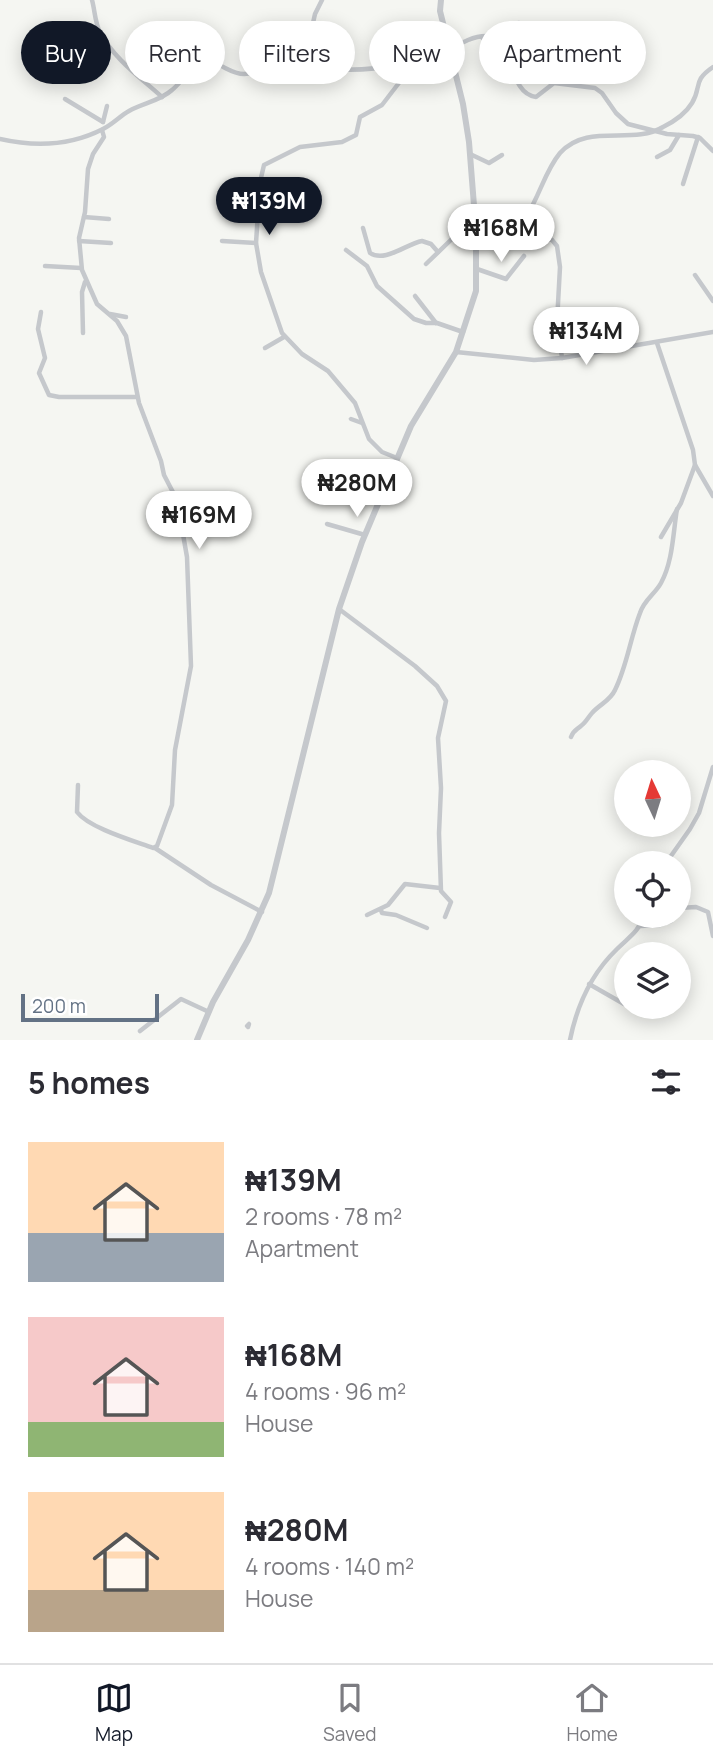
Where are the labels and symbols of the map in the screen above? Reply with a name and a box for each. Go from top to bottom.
pin: ₦139M [220,177,318,237]
pin: ₦168M [452,204,550,264]
pin: ₦134M [537,308,635,367]
pin: ₦280M [308,460,406,519]
pin: ₦169M [150,491,248,551]
north arrow [614,760,691,836]
scale bar [21,991,159,1023]

